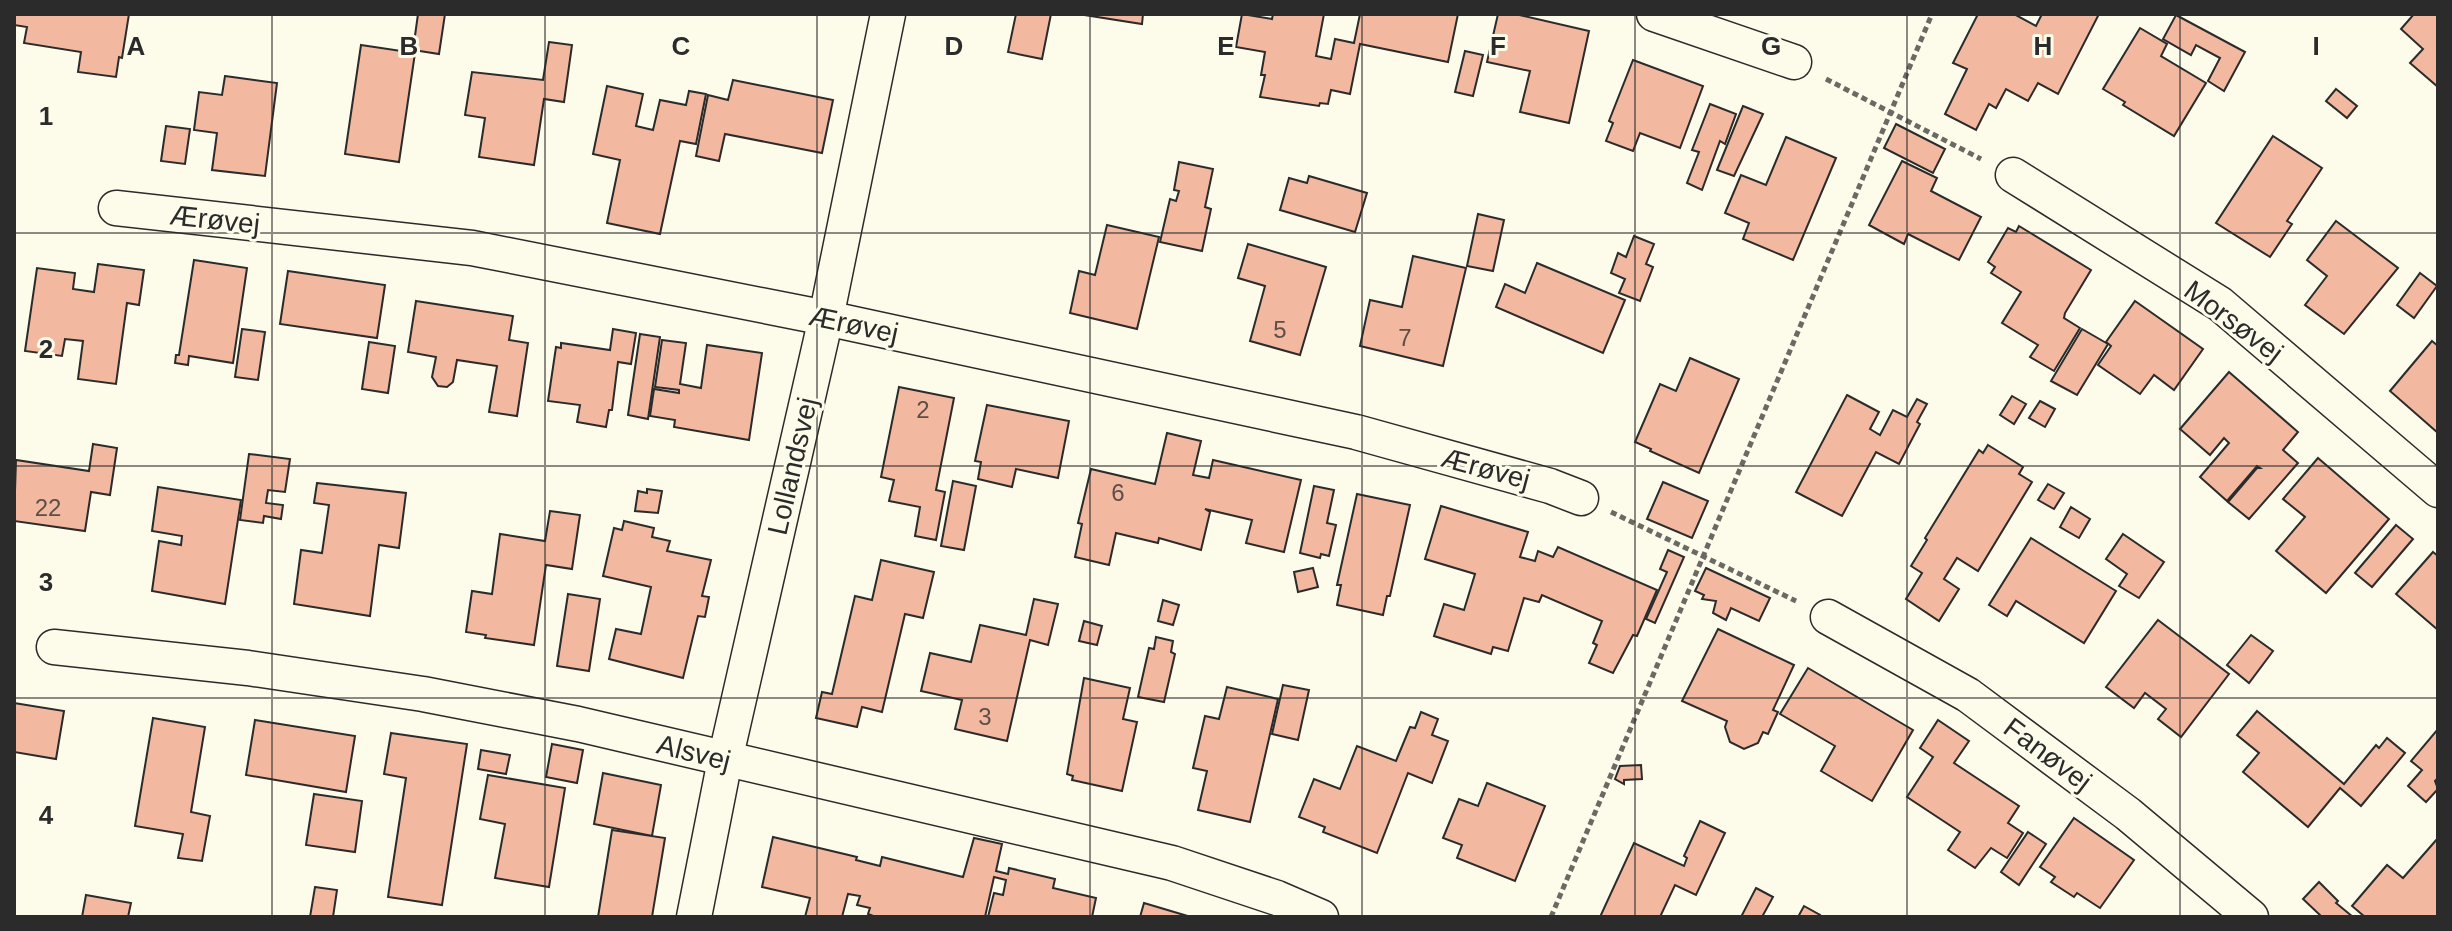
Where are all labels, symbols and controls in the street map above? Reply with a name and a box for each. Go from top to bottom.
text: A [127,31,146,61]
text: B [400,31,418,61]
text: C [672,31,691,61]
text: D [945,31,963,61]
text: E [1217,31,1235,61]
text: F [1490,31,1506,61]
text: G [1761,31,1781,61]
text: H [2034,31,2052,61]
text: I [2312,31,2320,61]
text: 1 [39,101,53,131]
street label: Ærøvej [168,199,261,240]
street label: Morsøvej [2178,274,2289,368]
street label: Ærøvej [807,300,901,349]
house number: 5 [1273,316,1287,343]
house number: 7 [1398,324,1412,351]
text: 2 [39,334,53,364]
street label: Lollandsvej [762,394,823,538]
house number: 2 [916,396,930,423]
street label: Ærøvej [1438,442,1533,495]
house number: 6 [1111,479,1125,506]
house number: 22 [35,494,61,521]
text: 3 [39,567,53,597]
house number: 3 [978,703,992,730]
street label: Fanøvej [1998,712,2097,797]
street label: Alsvej [654,728,734,777]
text: 4 [39,800,54,830]

